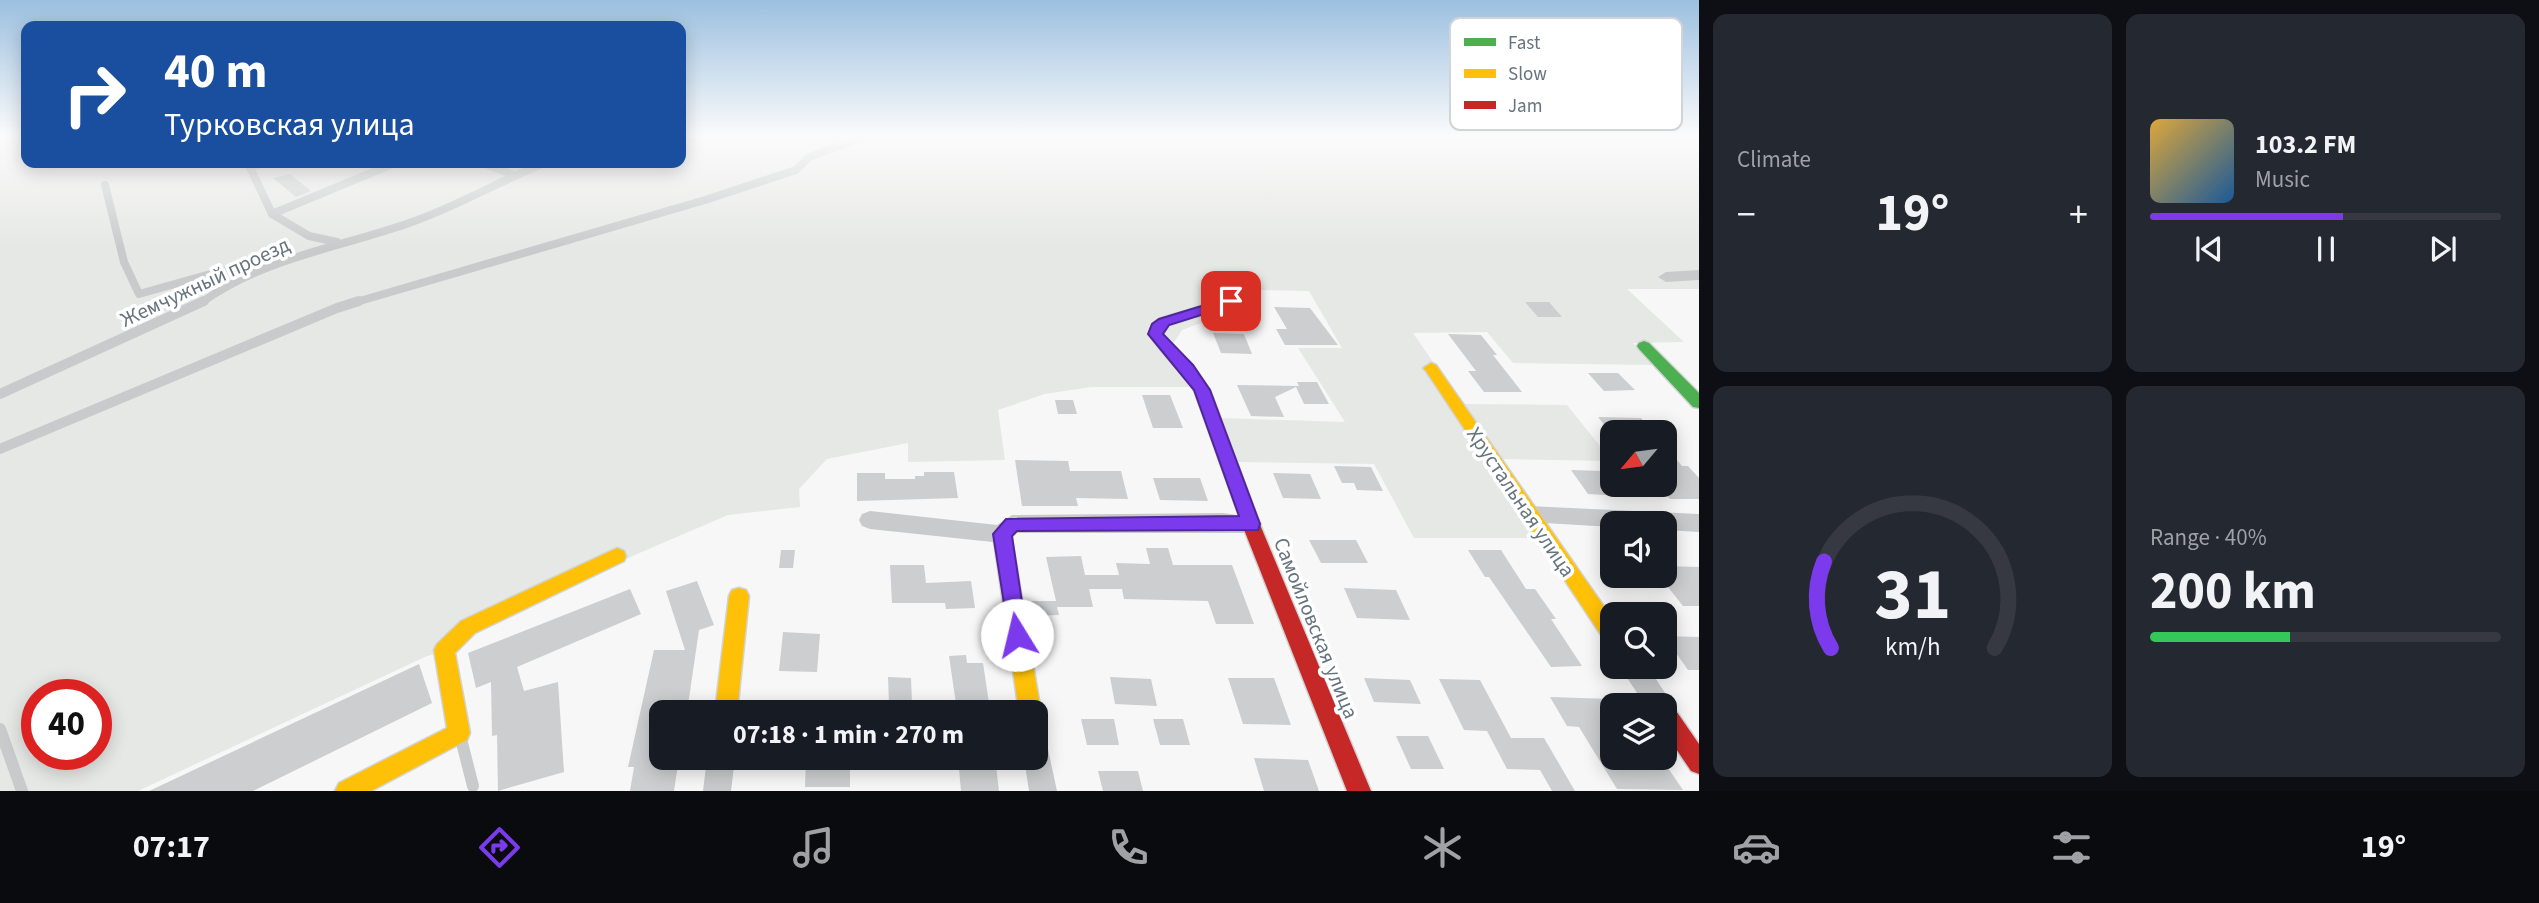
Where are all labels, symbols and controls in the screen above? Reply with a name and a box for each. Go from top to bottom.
legend [1450,18,1682,130]
text: Fast [1508,30,1541,57]
text: 40 m [164,37,268,107]
icon: right [49,49,140,140]
text: Slow [1508,61,1547,88]
text: Jam [1508,93,1542,120]
text: Турковская улица [164,102,415,148]
text: 103.2 FM [2255,126,2356,163]
text: Climate [1737,143,1811,176]
text: Music [2255,163,2310,196]
text: 19° [1876,177,1949,251]
text: − [1737,188,1756,242]
text: + [2069,188,2088,242]
street label: Жемчужный проезд [115,230,295,334]
icon: previous [2190,230,2228,268]
icon: pause [2307,230,2345,268]
icon: next [2424,230,2462,268]
pin [1201,271,1261,331]
icon: arrive [1212,282,1250,320]
north arrow [1600,420,1676,497]
map controls [1600,420,1677,770]
street label: Хрустальная улица [1460,421,1582,583]
button: sound [1600,511,1677,588]
text: Range · 40% [2150,521,2267,554]
street label: Самойловская улица [1266,533,1366,723]
text: 31 [1874,543,1951,647]
text: 200 km [2150,555,2316,629]
position arrow [980,598,1054,672]
button: search [1600,602,1677,679]
text: km/h [1885,628,1940,664]
speed limit sign: 40 [21,679,112,770]
button: layers [1600,693,1677,770]
text: 07:18 · 1 min · 270 m [733,716,964,753]
icon: directions [475,823,524,872]
icon: music [789,823,838,872]
icon: phone [1104,823,1153,872]
icon: climate [1418,823,1467,872]
icon: car [1732,823,1781,872]
icon: filters [2047,823,2096,872]
text: 07:17 [133,824,210,870]
text: 19° [2361,824,2406,870]

